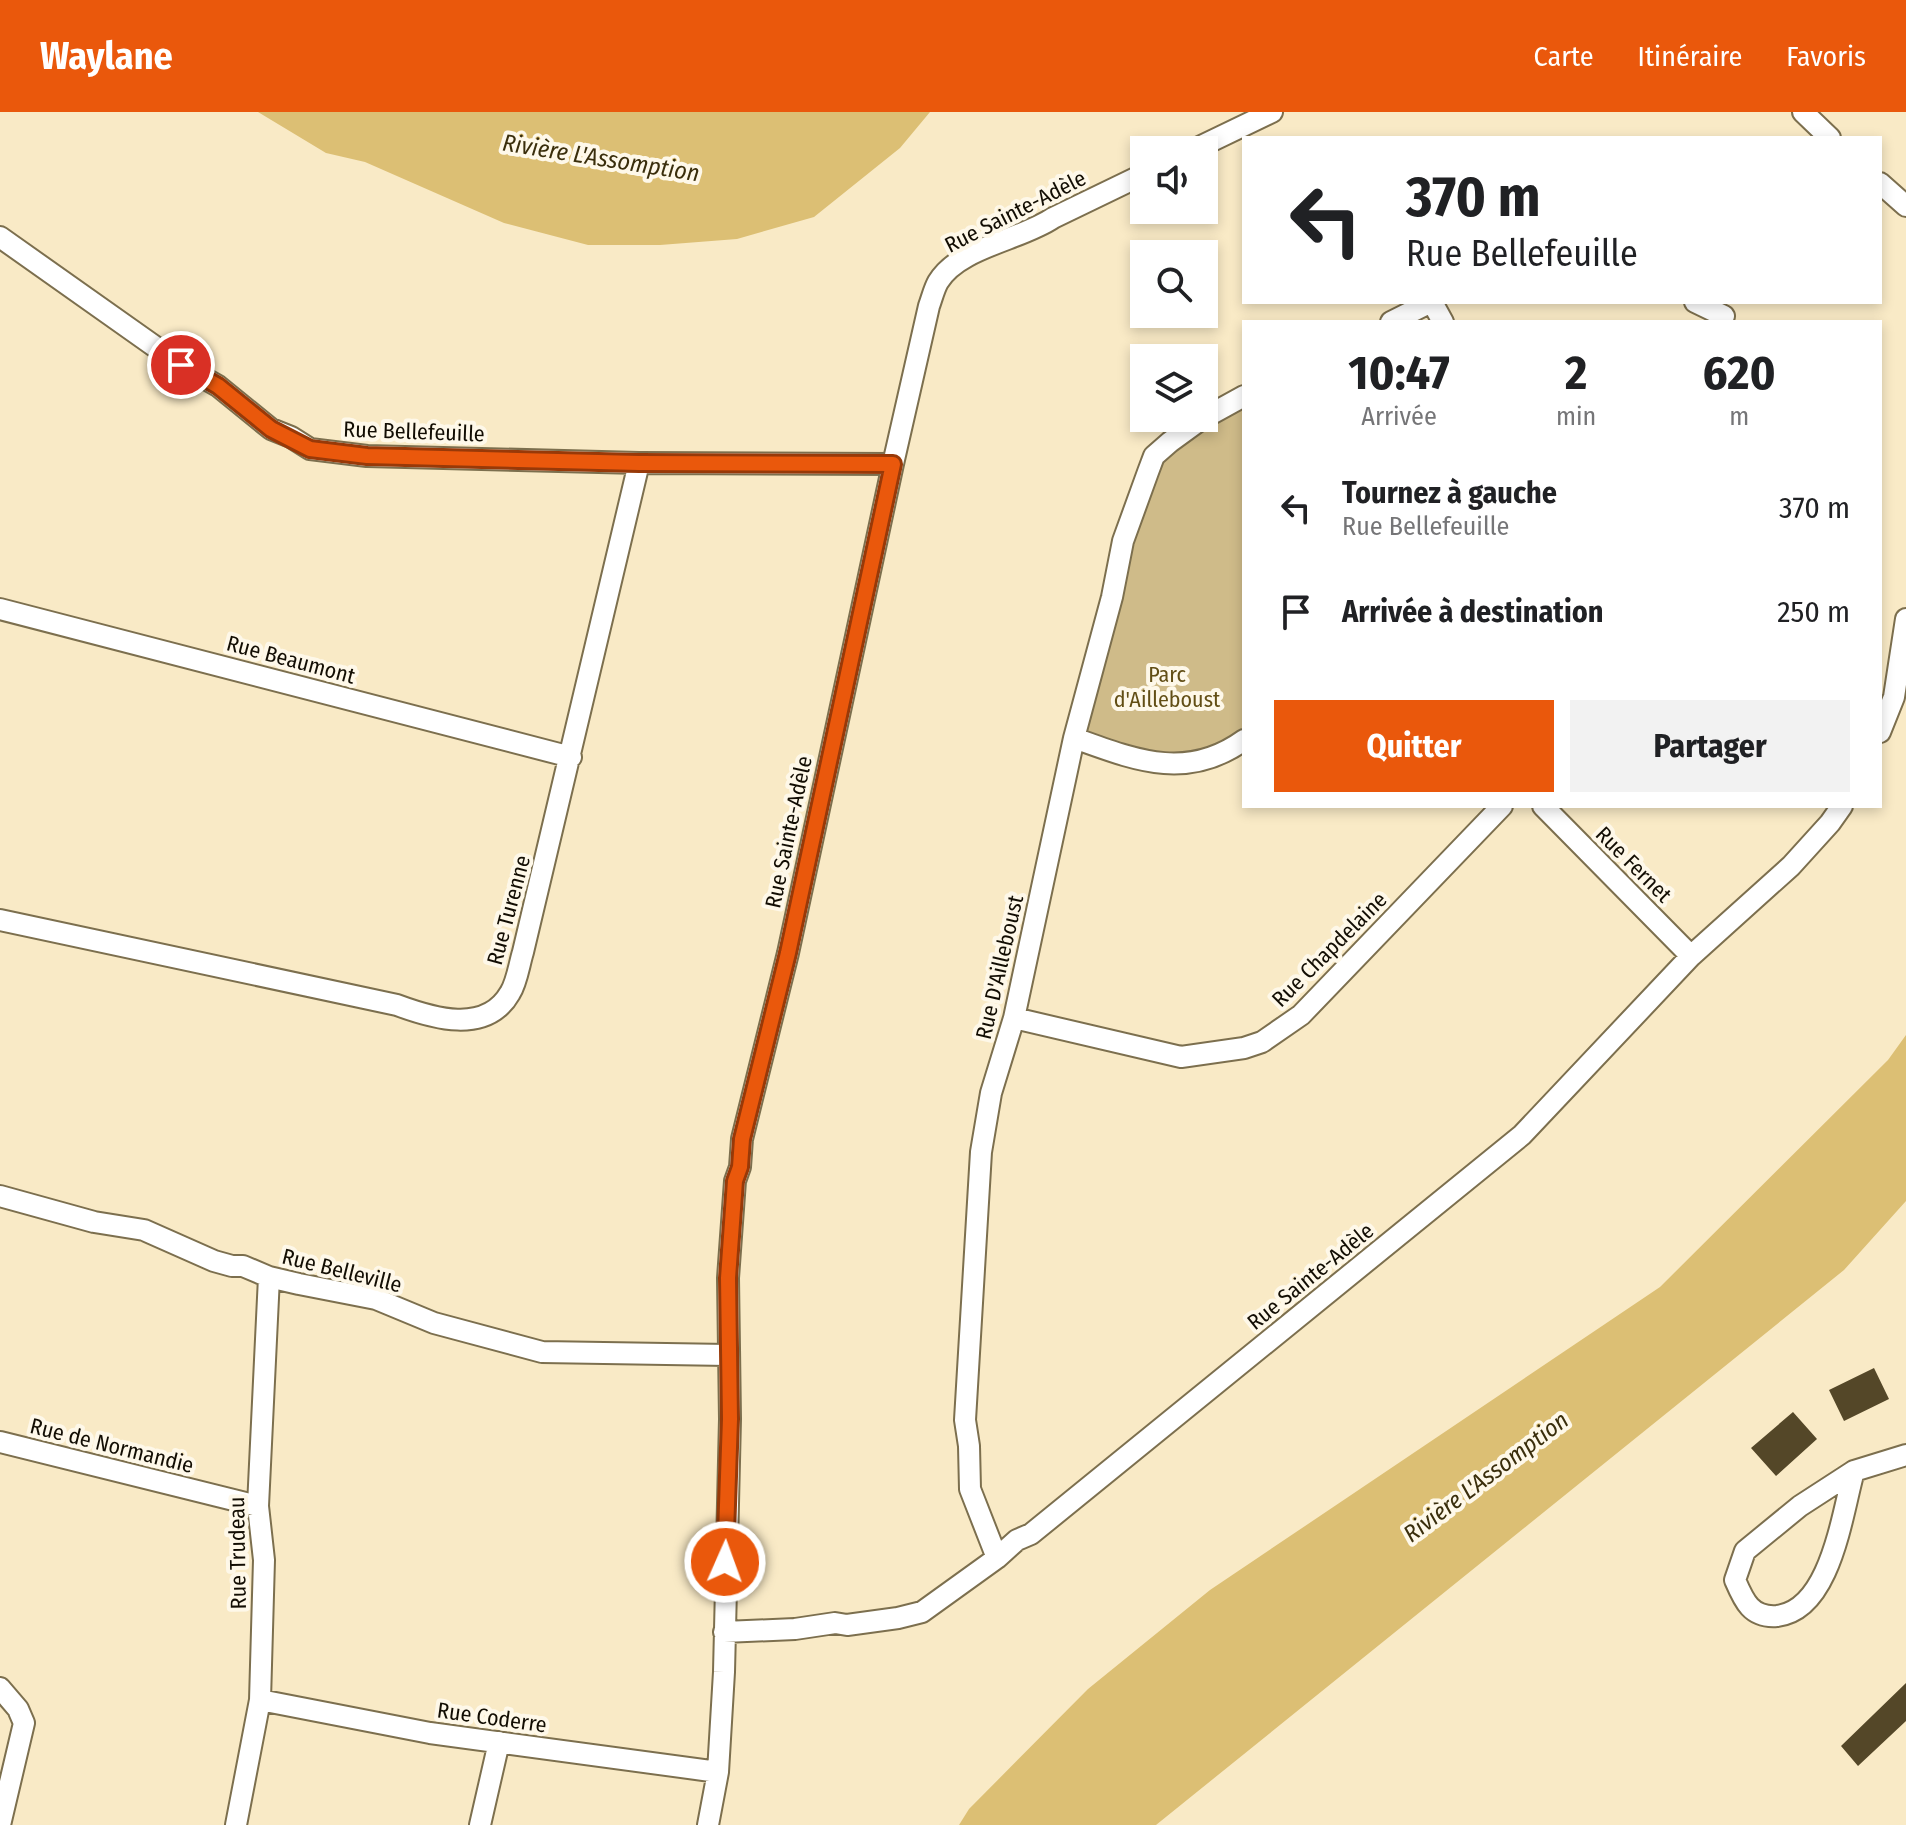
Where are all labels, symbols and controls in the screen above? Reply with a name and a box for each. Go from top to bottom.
text: Waylane [40,33,173,79]
text: Carte [1534,40,1594,73]
text: Itinéraire [1638,40,1742,73]
text: Favoris [1786,40,1866,73]
water label: Rivière L'Assomption [501,129,701,187]
map controls [1130,136,1218,432]
button: sound [1130,136,1218,224]
street label: Rue Sainte-Adèle [940,164,1090,259]
text: 370 m [1406,164,1541,231]
icon: left [1274,168,1378,272]
text: Rue Bellefeuille [1406,232,1638,276]
button: search [1130,240,1218,328]
pin [147,331,215,399]
icon: arrive [159,343,203,387]
button: layers [1130,344,1218,432]
text: 10:47 [1348,344,1450,402]
text: 2 [1565,344,1587,402]
text: 620 [1703,344,1776,402]
text: Arrivée [1361,401,1437,432]
text: min [1556,401,1596,432]
text: m [1729,401,1749,432]
street label: Rue Bellefeuille [343,416,485,447]
text: Tournez à gauche [1342,475,1557,511]
icon: left [1274,486,1318,530]
text: 370 m [1779,490,1850,526]
text: Rue Bellefeuille [1342,511,1509,542]
icon: arrive [1274,590,1318,634]
text: Arrivée à destination [1342,594,1603,630]
text: 250 m [1777,594,1850,630]
street label: Rue Beaumont [224,629,359,690]
park label: Parc d'Ailleboust [1114,661,1221,713]
button: Quitter [1274,700,1554,792]
button: Partager [1570,700,1850,792]
street label: Rue Sainte-Adèle [759,754,818,911]
street label: Rue Fernet [1590,821,1678,909]
street label: Rue Turenne [481,852,536,968]
street label: Rue Chapdelaine [1266,886,1393,1013]
street label: Rue D'Ailleboust [970,892,1029,1042]
street label: Rue Sainte-Adèle [1242,1217,1379,1336]
street label: Rue Belleville [279,1243,405,1298]
water label: Rivière L'Assomption [1398,1406,1574,1548]
street label: Rue de Normandie [27,1412,196,1479]
street label: Rue Trudeau [223,1496,252,1610]
position arrow [683,1520,767,1604]
street label: Rue Coderre [436,1696,548,1739]

